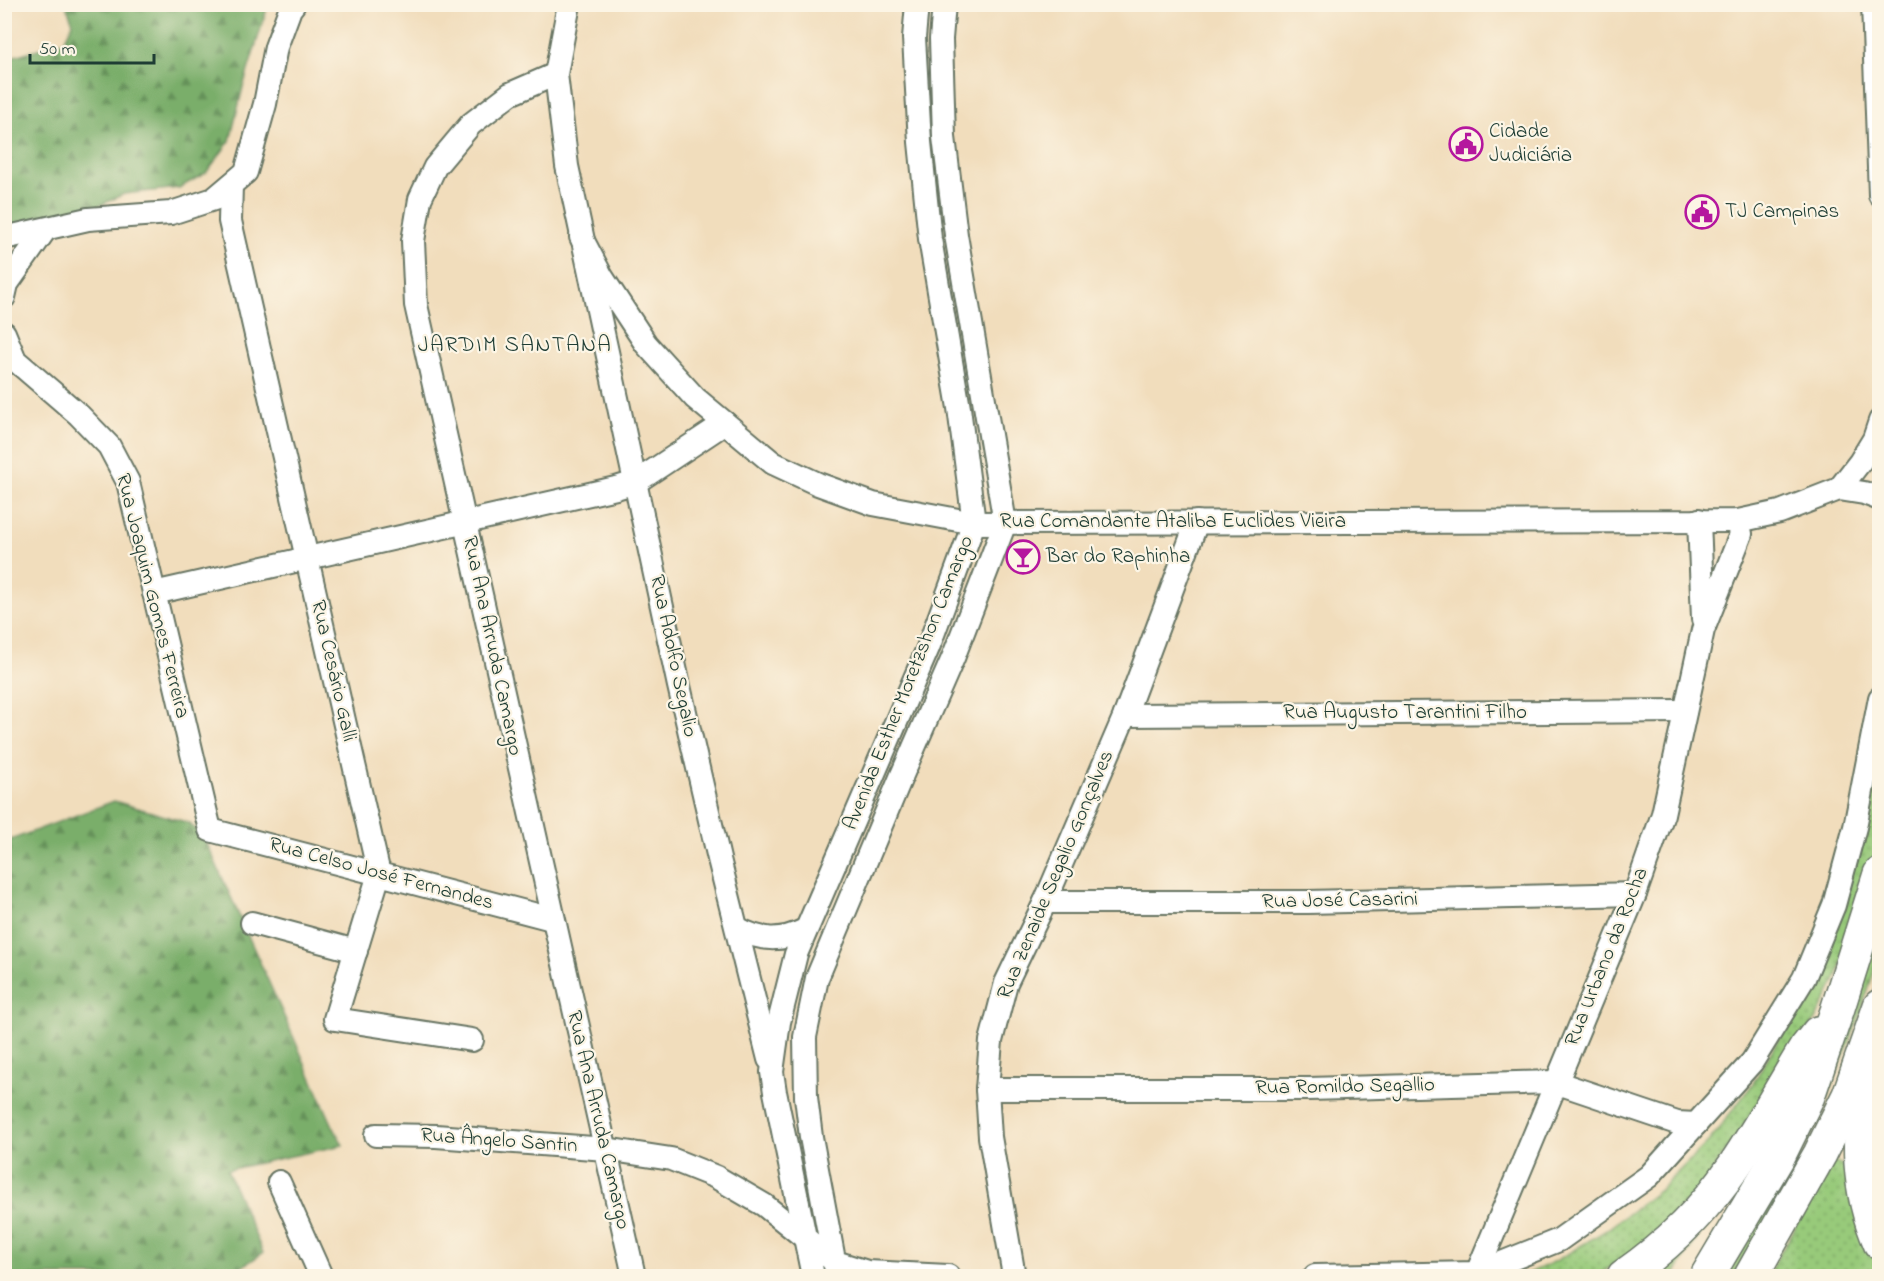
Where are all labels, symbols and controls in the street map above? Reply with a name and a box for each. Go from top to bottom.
scale bar [30,27,154,65]
text: 50 m [39,37,76,63]
place label: Cidade Judiciária [1489,117,1572,171]
public building icon: Cidade Judiciária [1448,126,1484,162]
public building icon: TJ Campinas [1684,194,1720,230]
place label: TJ Campinas [1725,197,1839,227]
district label: JARDIM SANTANA [418,330,612,362]
street label: Rua Joaquim Gomes Ferreira [107,470,197,722]
street label: Rua Comandante Ataliba Euclides Vieira [1000,507,1346,537]
street label: Avenida Esther Moretzshon Camargo [836,531,984,836]
street label: Rua Ana Arruda Camargo [452,533,530,759]
bar icon: Bar do Raphinha [1005,539,1041,575]
place label: Bar do Raphinha [1045,542,1190,572]
street label: Rua Adolfo Segalio [639,572,705,740]
street label: Rua Cesário Galli [302,597,364,745]
street label: Rua Augusto Tarantini Filho [1283,698,1527,730]
street label: Rua Zenaide Segalio Gonçalves [990,746,1124,1005]
street label: Rua Celso José Fernandes [265,830,497,918]
street label: Rua Urbano da Rocha [1557,863,1657,1051]
street label: Rua José Casarini [1262,885,1418,917]
street label: Rua Ana Arruda Camargo [556,1008,638,1233]
street label: Rua Romildo Segallio [1255,1070,1435,1106]
street label: Rua Ângelo Santin [419,1119,579,1163]

